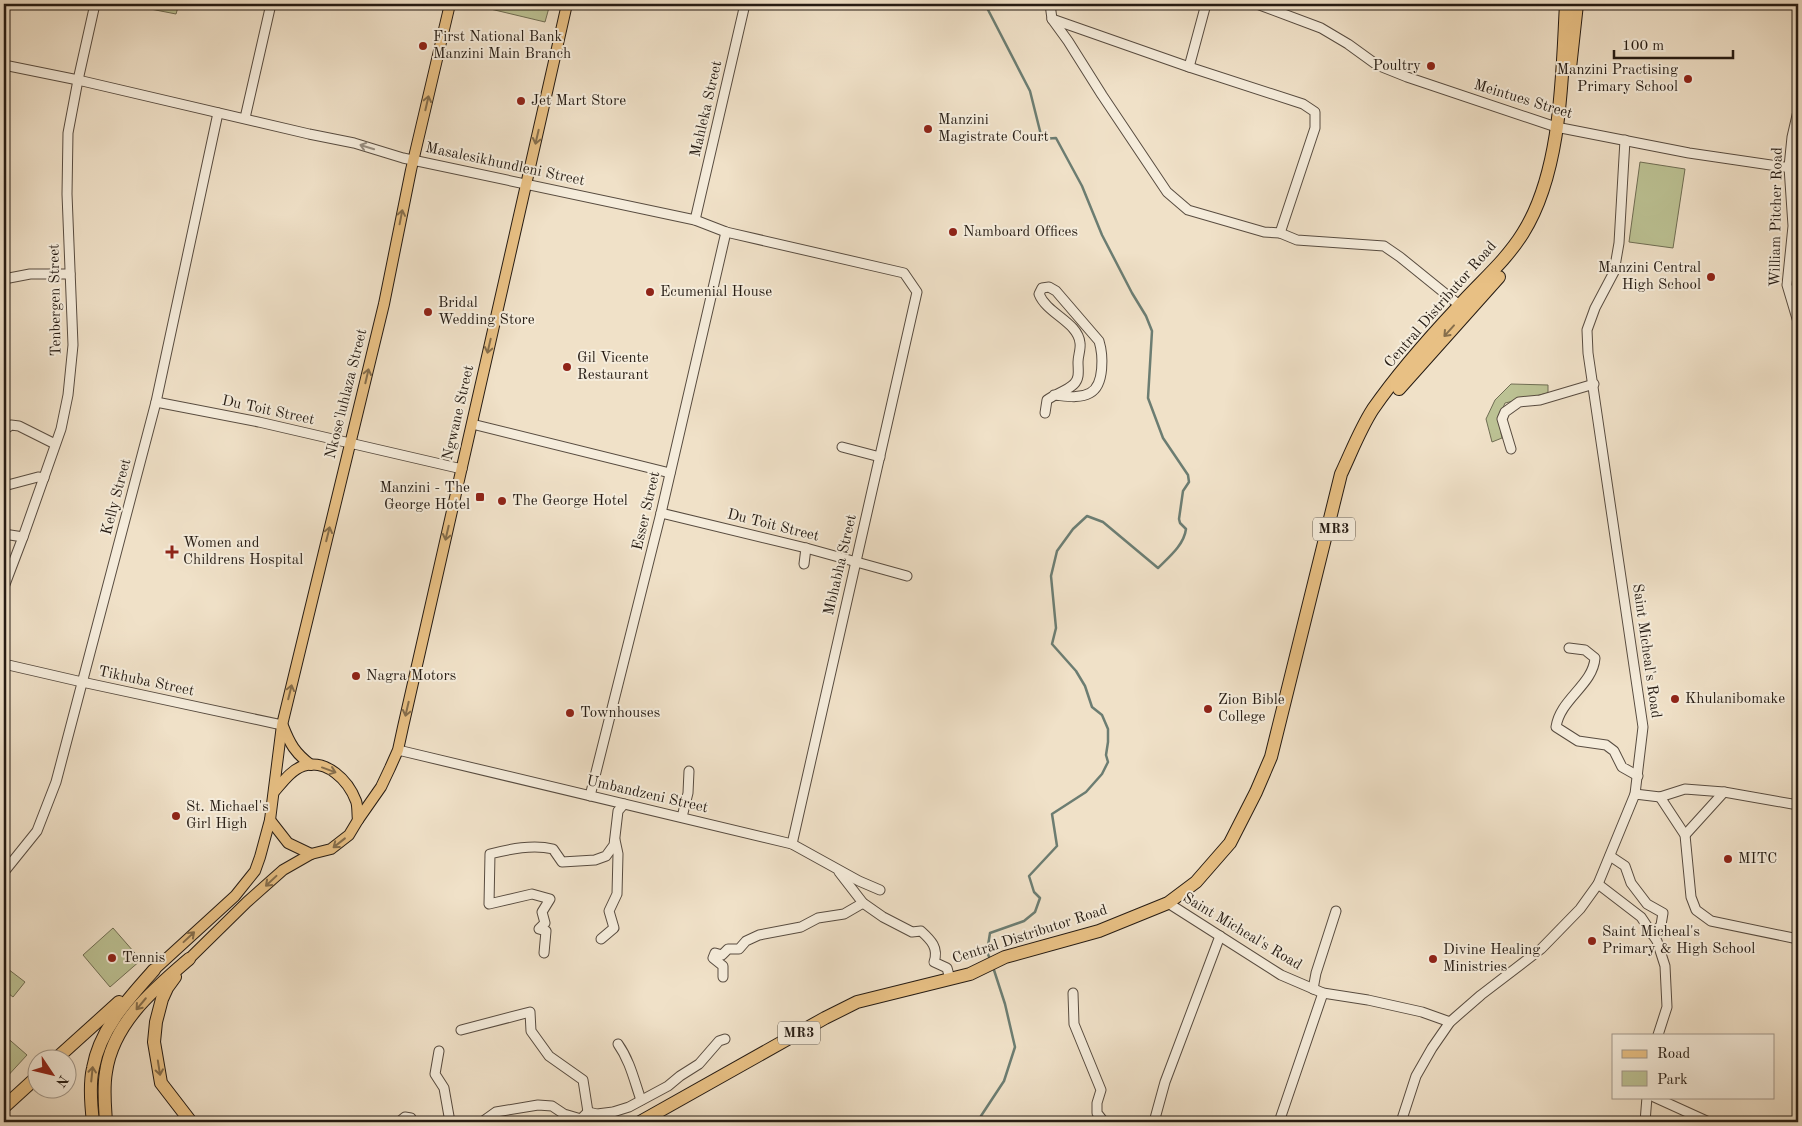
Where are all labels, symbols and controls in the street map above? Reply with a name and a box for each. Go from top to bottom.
scale bar [1614,28,1733,60]
place label: First National Bank Manzini Main Branch [433,30,571,62]
text: 100 m [1622,39,1664,54]
marker: First National Bank Manzini Main Branch [417,40,429,52]
street label: Mahleka Street [689,59,725,159]
place label: Poultry [1373,59,1421,74]
marker: Poultry [1425,60,1437,72]
place label: Manzini Practising Primary School [1557,63,1678,95]
marker: Manzini Practising Primary School [1682,73,1694,85]
street label: Meintues Street [1472,78,1574,122]
place label: Jet Mart Store [531,94,626,109]
marker: Jet Mart Store [515,95,527,107]
one-way arrow [423,96,432,112]
place label: Manzini Magistrate Court [938,113,1049,145]
marker: Manzini Magistrate Court [922,123,934,135]
one-way arrow [532,128,541,144]
street label: Masalesikhundleni Street [424,141,586,189]
one-way arrow [359,142,375,152]
street label: William Pitcher Road [1768,147,1786,287]
one-way arrow [397,210,407,226]
place label: Namboard Offices [963,225,1078,240]
marker: Namboard Offices [947,226,959,238]
street label: Central Distributor Road [1382,239,1500,371]
street label: Tenbergen Street [48,244,64,356]
place label: Manzini Central High School [1598,261,1701,293]
marker: Manzini Central High School [1705,271,1717,283]
place label: Ecumenial House [660,285,772,300]
marker: Ecumenial House [644,286,656,298]
place label: Bridal Wedding Store [438,296,535,328]
marker: Bridal Wedding Store [422,306,434,318]
one-way arrow [1443,325,1455,338]
street label: Nkose'luhlaza Street [324,327,370,461]
one-way arrow [484,338,494,354]
place label: Gil Vicente Restaurant [577,351,649,383]
marker: Gil Vicente Restaurant [561,361,573,373]
street label: Ngwane Street [441,364,477,462]
one-way arrow [363,368,372,384]
street label: Du Toit Street [220,394,316,428]
street label: Kelly Street [100,457,134,537]
street label: Esser Street [631,470,663,552]
place label: Manzini - The George Hotel [379,481,470,513]
marker: Manzini - The George Hotel [474,491,486,503]
place label: The George Hotel [512,494,628,509]
marker: The George Hotel [496,495,508,507]
street label: Du Toit Street [725,507,821,545]
street label: Mbhabha Street [822,513,860,617]
road number: MR3 [1313,518,1355,540]
one-way arrow [442,525,451,541]
one-way arrow [324,526,333,542]
place label: Women and Childrens Hospital [183,536,303,568]
marker: Women and Childrens Hospital [165,545,179,559]
street label: Saint Micheal's Road [1629,583,1663,719]
street label: Tikhuba Street [97,664,195,700]
place label: Nagra Motors [366,669,456,684]
marker: Nagra Motors [350,670,362,682]
one-way arrow [286,684,295,700]
place label: Khulanibomake [1685,692,1785,707]
place label: Zion Bible College [1218,693,1285,725]
marker: Khulanibomake [1669,693,1681,705]
one-way arrow [402,700,411,716]
marker: Zion Bible College [1202,703,1214,715]
place label: Townhouses [580,706,660,721]
marker: Townhouses [564,707,576,719]
one-way arrow [321,766,336,775]
street label: Umbandzeni Street [585,774,709,816]
place label: St. Michael's Girl High [186,800,269,832]
marker: St. Michael's Girl High [170,810,182,822]
one-way arrow [333,838,346,849]
place label: MITC [1738,852,1777,867]
marker: MITC [1722,853,1734,865]
one-way arrow [265,875,278,887]
street label: Saint Micheal's Road [1180,891,1304,973]
street label: Central Distributor Road [951,903,1109,967]
place label: Saint Micheal's Primary & High School [1602,925,1755,957]
one-way arrow [183,931,196,943]
marker: Saint Micheal's Primary & High School [1586,935,1598,947]
place label: Divine Healing Ministries [1443,943,1540,975]
place label: Tennis [122,951,165,966]
marker: Tennis [106,952,118,964]
marker: Divine Healing Ministries [1427,953,1439,965]
one-way arrow [135,998,147,1011]
road number: MR3 [778,1021,820,1044]
legend [1612,1034,1774,1098]
text: Road [1657,1047,1691,1062]
north arrow [28,1048,78,1098]
one-way arrow [154,1059,164,1075]
one-way arrow [88,1066,97,1082]
text: N [53,1072,71,1090]
text: Park [1657,1073,1688,1088]

